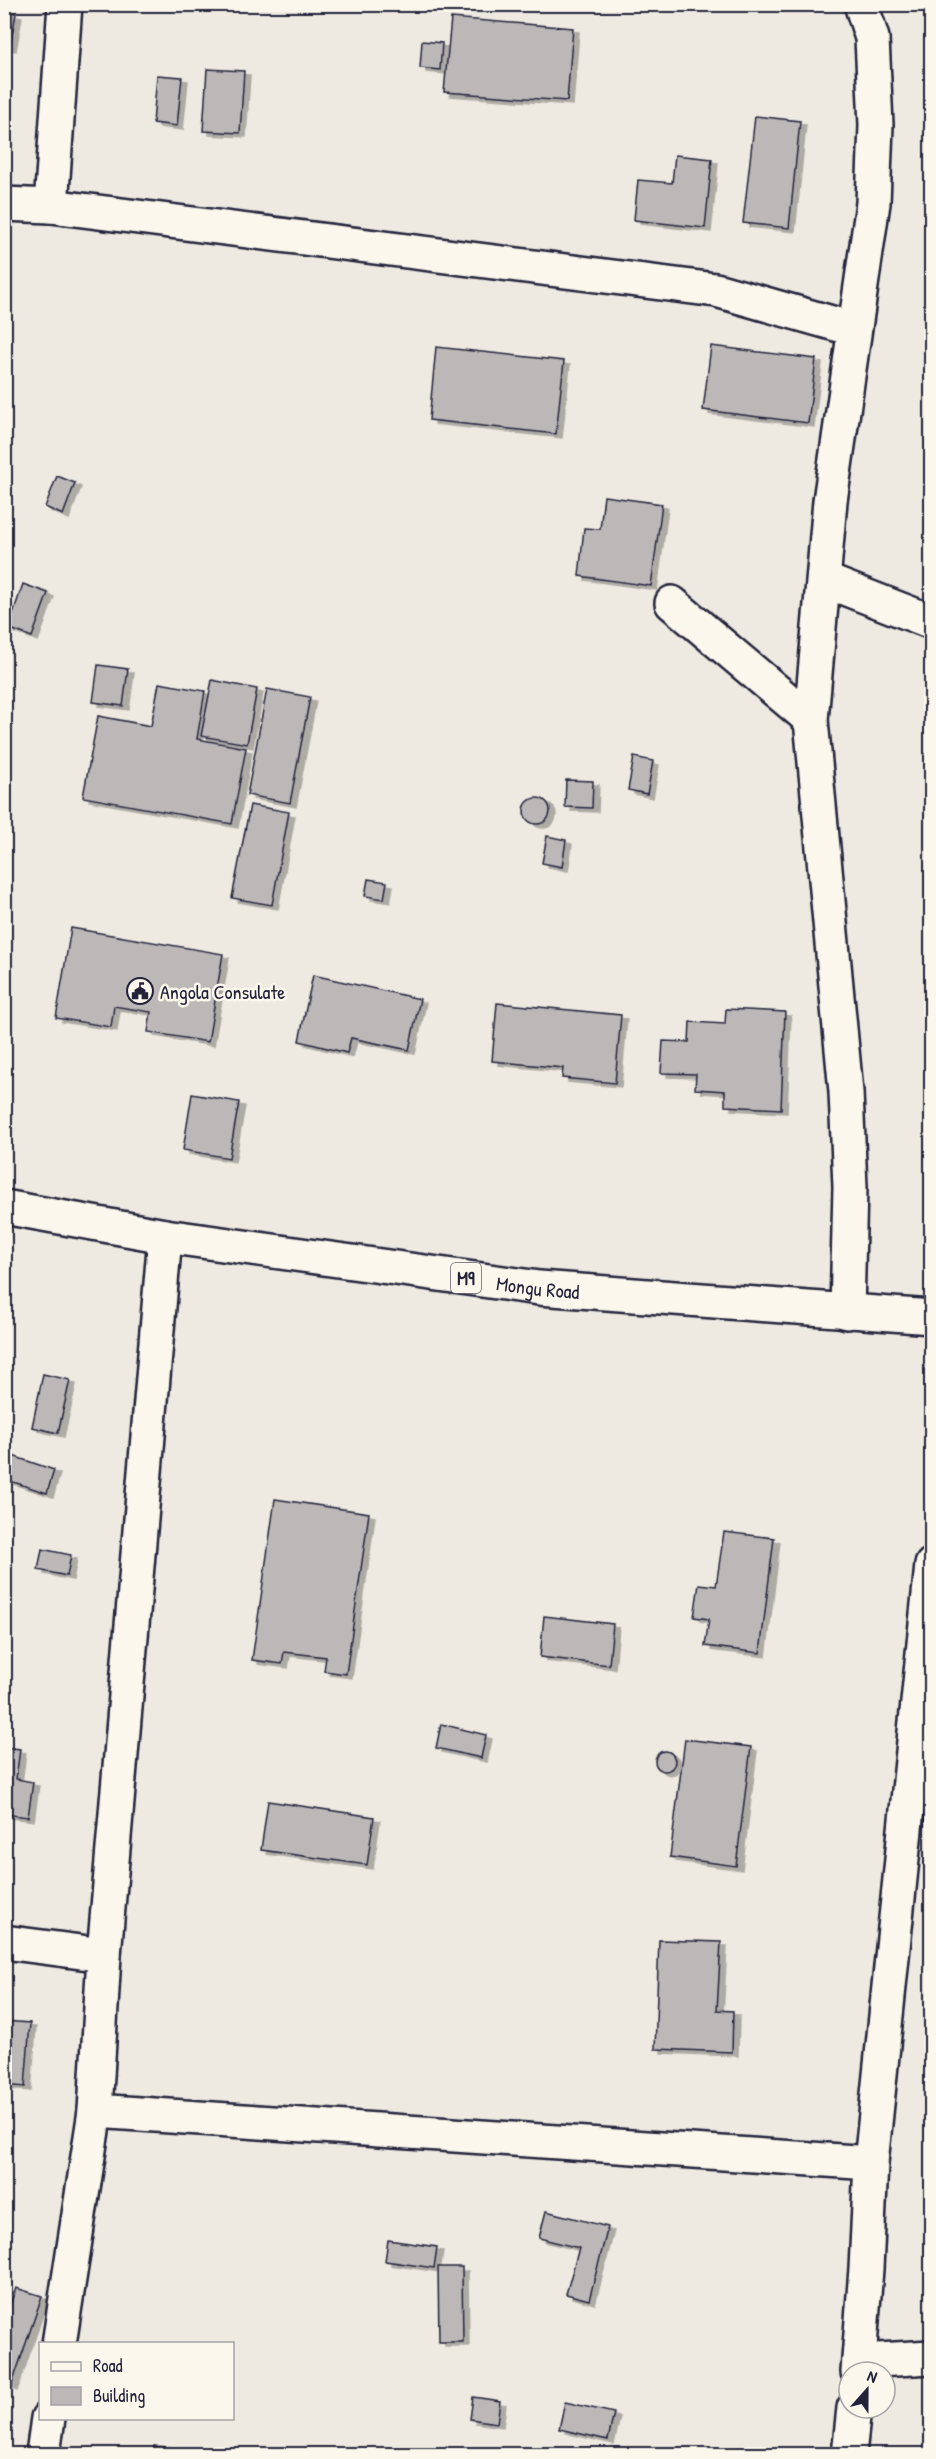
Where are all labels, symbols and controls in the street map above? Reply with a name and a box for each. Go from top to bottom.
public building icon: Angola Consulate [125,976,155,1006]
place label: Angola Consulate [160,978,285,1005]
road number: M9 [451,1263,481,1293]
street label: Mongu Road [495,1269,581,1304]
legend [39,2342,234,2420]
text: Road [93,2353,123,2378]
north arrow [837,2360,897,2420]
text: N [864,2364,881,2388]
text: Building [93,2383,145,2408]

